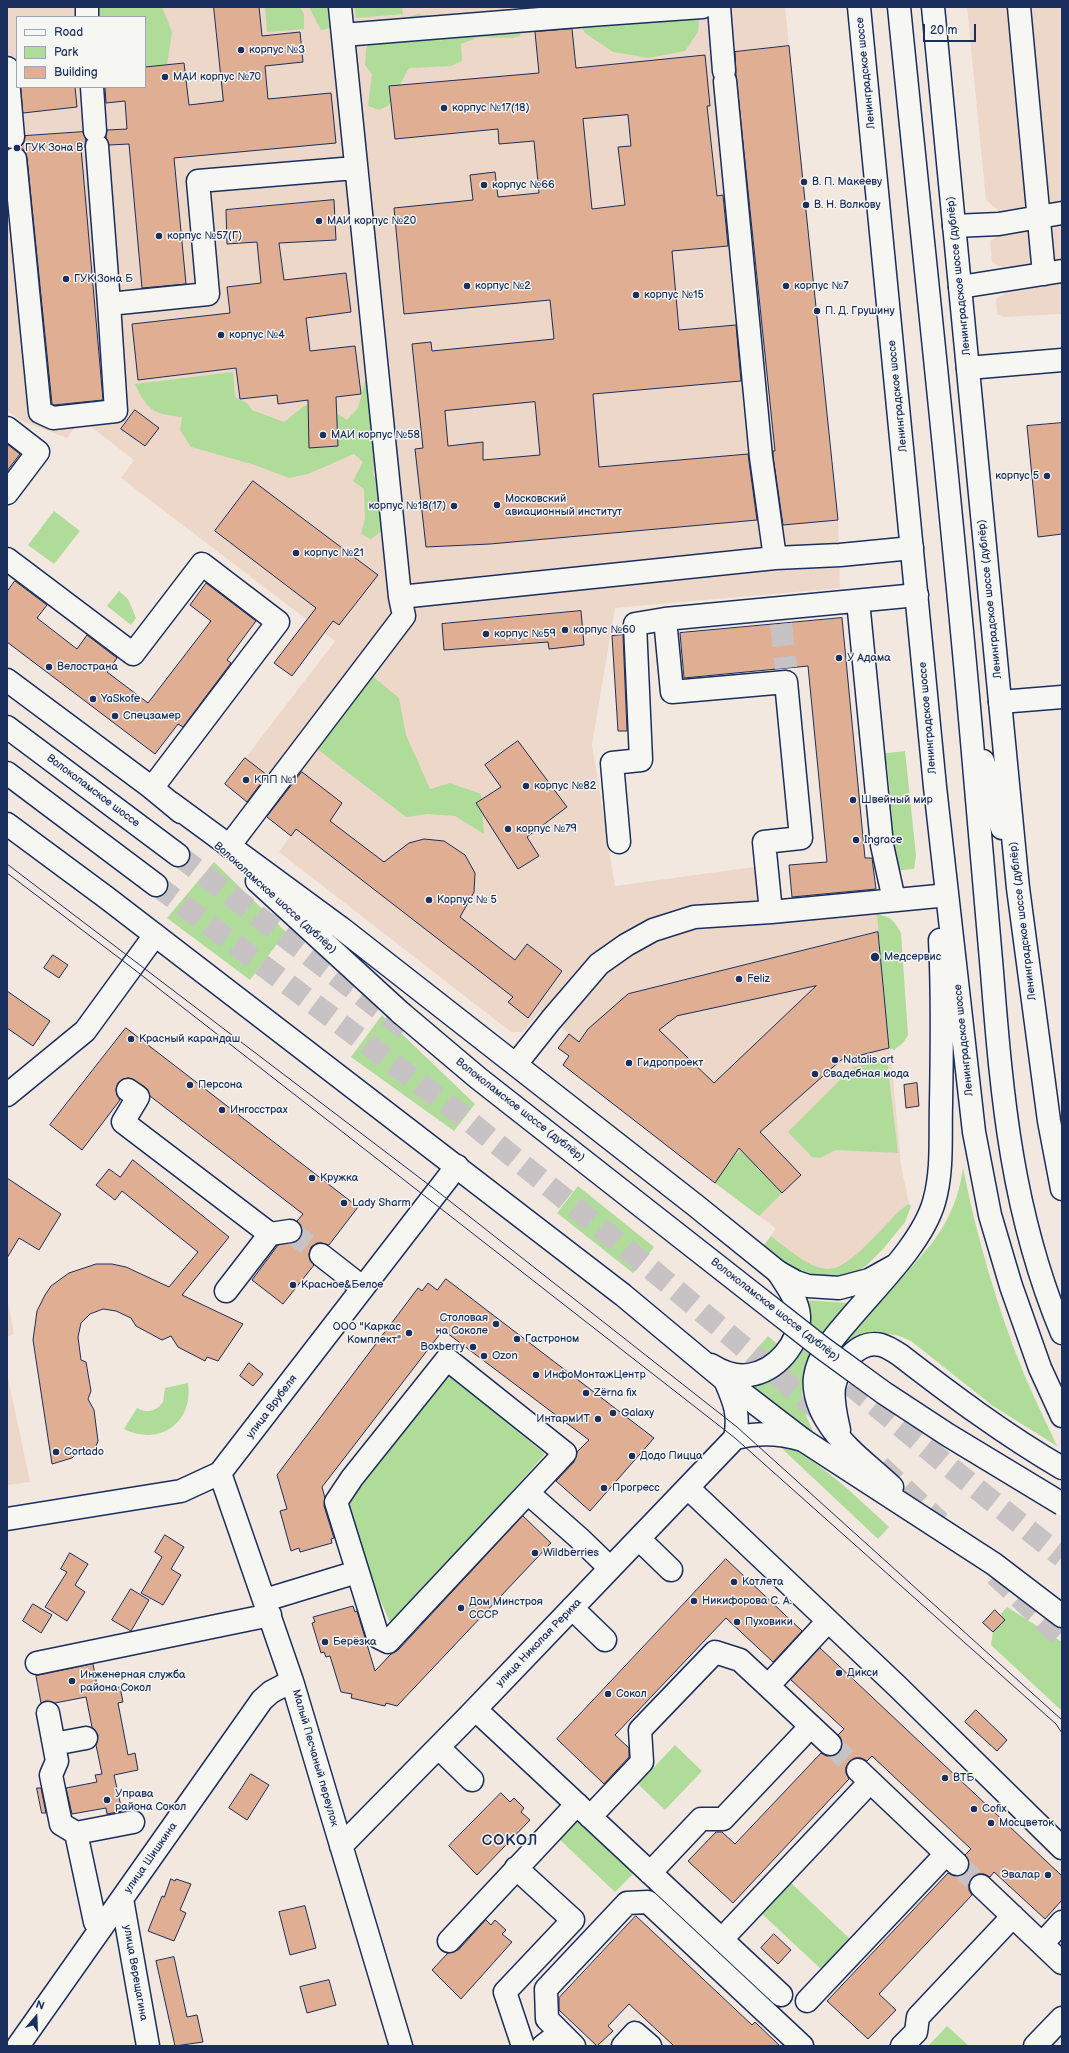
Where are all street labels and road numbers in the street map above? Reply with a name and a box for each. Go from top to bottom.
street label: Ленинградское шоссе [854,16,878,130]
street label: Ленинградское шоссе (дублёр) [944,196,974,356]
street label: Ленинградское шоссе [886,339,910,453]
street label: Ленинградское шоссе (дублёр) [975,519,1005,679]
street label: Ленинградское шоссе [917,661,939,775]
street label: Волоколамское шоссе [44,752,142,830]
street label: Волоколамское шоссе (дублёр) [211,839,339,957]
street label: Ленинградское шоссе (дублёр) [1007,841,1039,1001]
street label: Ленинградское шоссе [952,983,976,1097]
street label: Волоколамское шоссе (дублёр) [453,1055,587,1165]
street label: Волоколамское шоссе (дублёр) [708,1255,842,1365]
street label: улица Врубеля [244,1373,300,1441]
street label: улица Николая Рериха [493,1596,585,1690]
street label: Малый Песчаный переулок [289,1688,341,1828]
street label: улица Шишкина [122,1820,180,1896]
street label: улица Верещагина [120,1924,150,2022]

